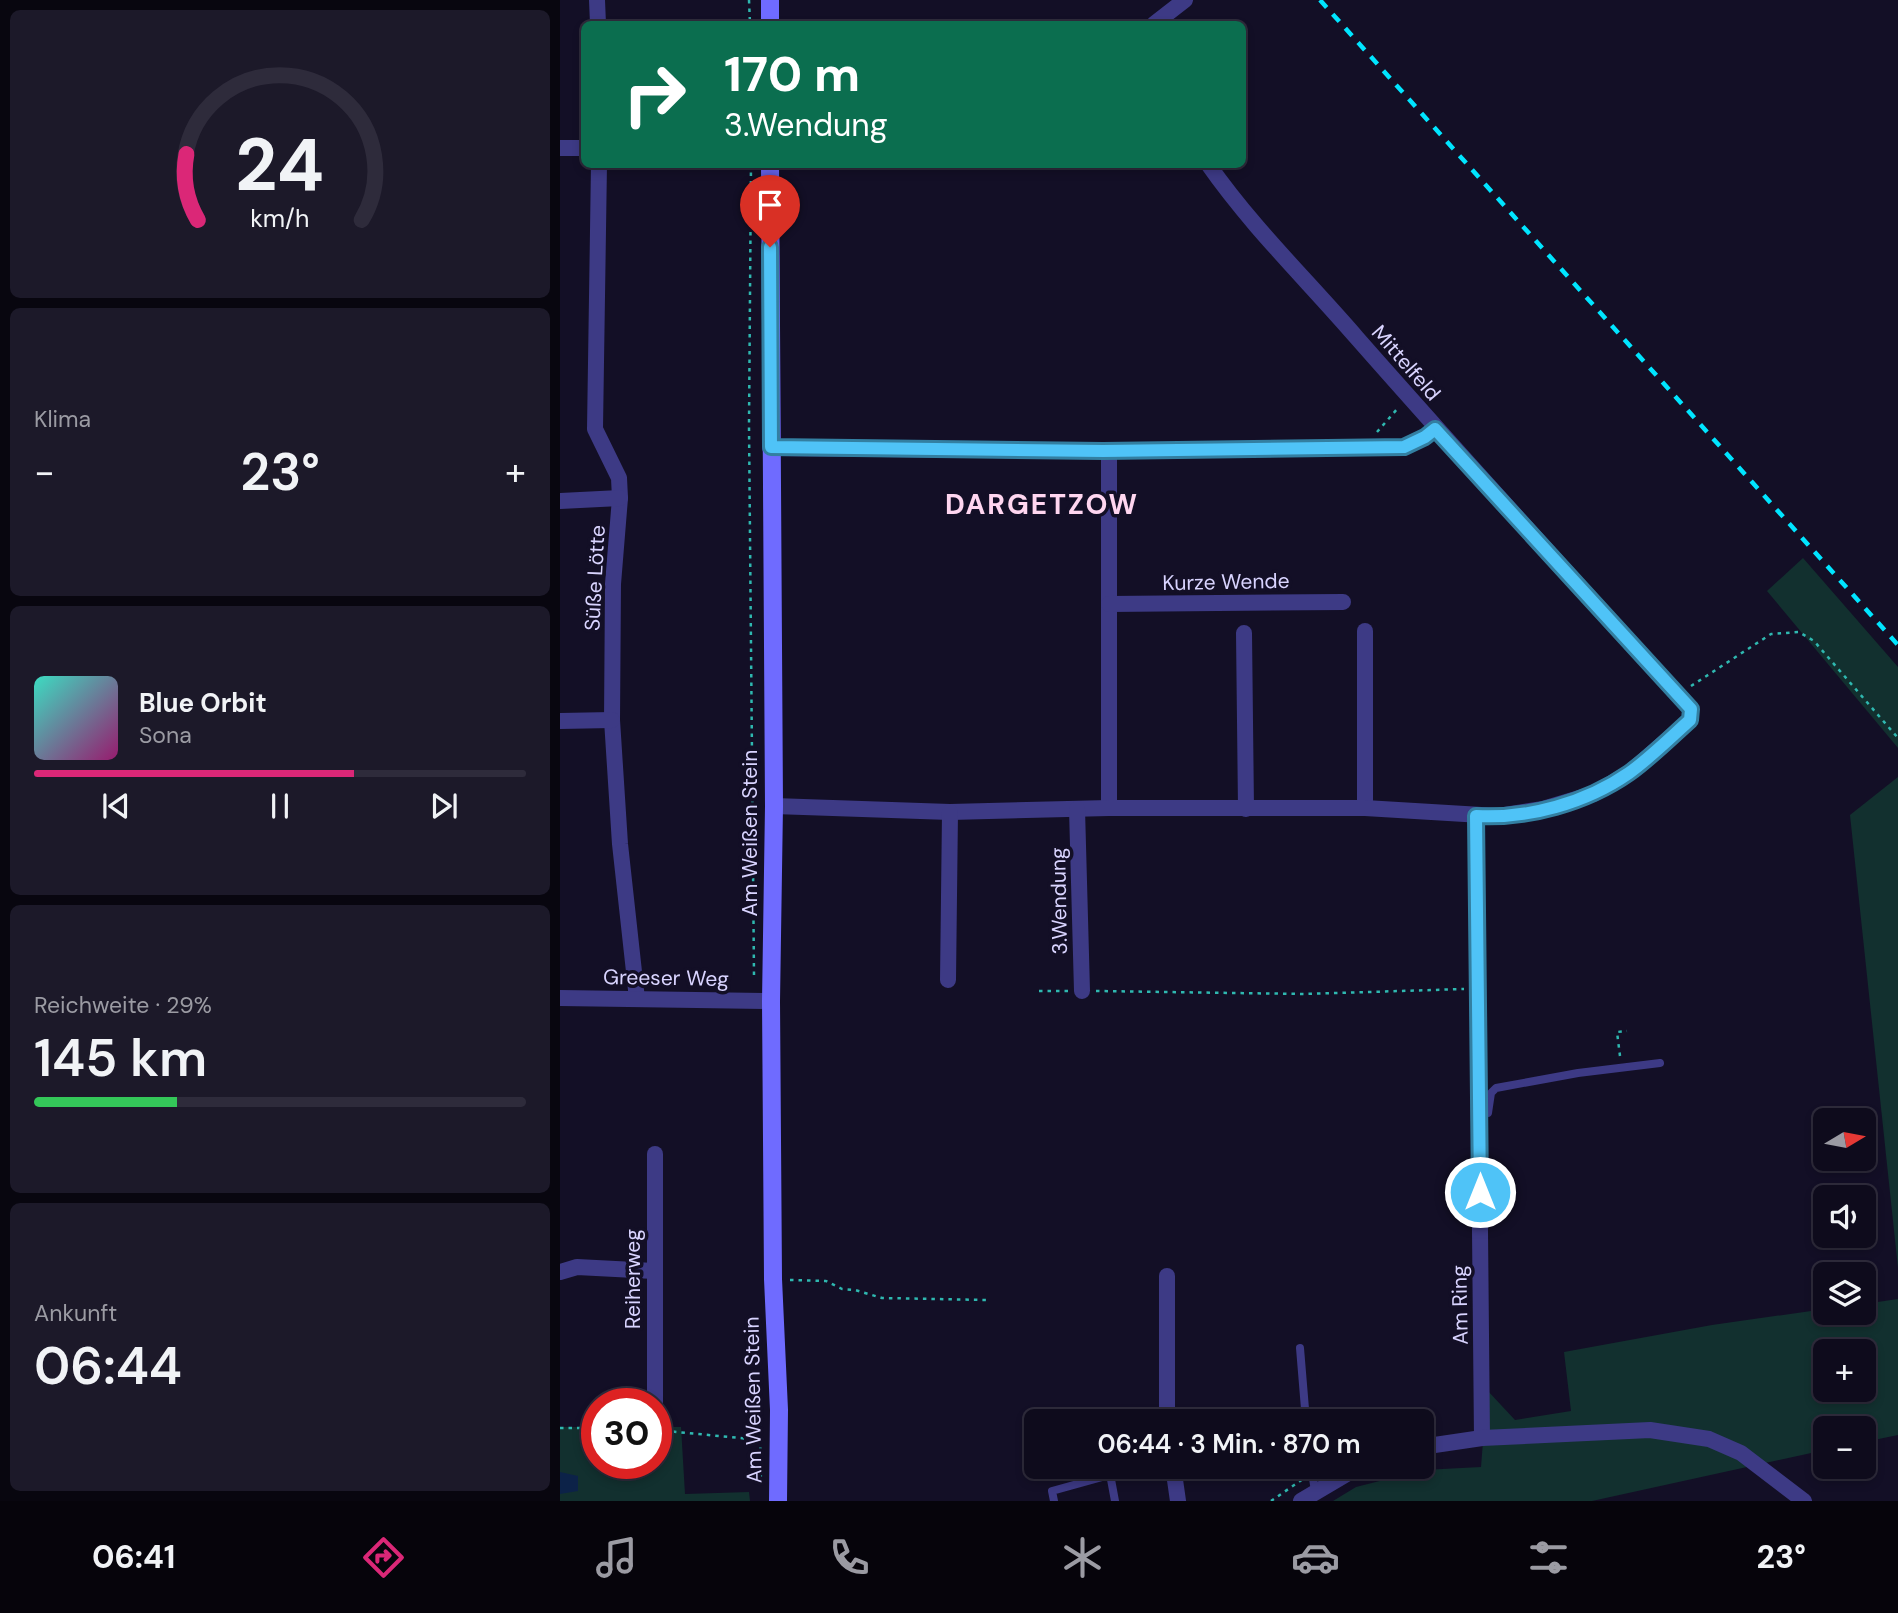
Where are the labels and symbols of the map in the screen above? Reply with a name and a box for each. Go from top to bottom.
pin [740,175,800,247]
street label: Mittelfeld [1365,319,1447,407]
district label: DARGETZOW [945,486,1139,523]
street label: Süße Lötte [578,524,612,632]
street label: Kurze Wende [1162,567,1290,597]
street label: Am Weißen Stein [736,750,764,916]
street label: 3.Wendung [1044,847,1074,955]
street label: Greeser Weg [603,963,729,993]
north arrow [1813,1108,1876,1171]
position arrow [1443,1155,1517,1229]
street label: Reiherweg [619,1229,647,1329]
street label: Am Ring [1445,1265,1475,1345]
street label: Am Weißen Stein [738,1316,768,1484]
speed limit sign: 30 [581,1388,672,1479]

